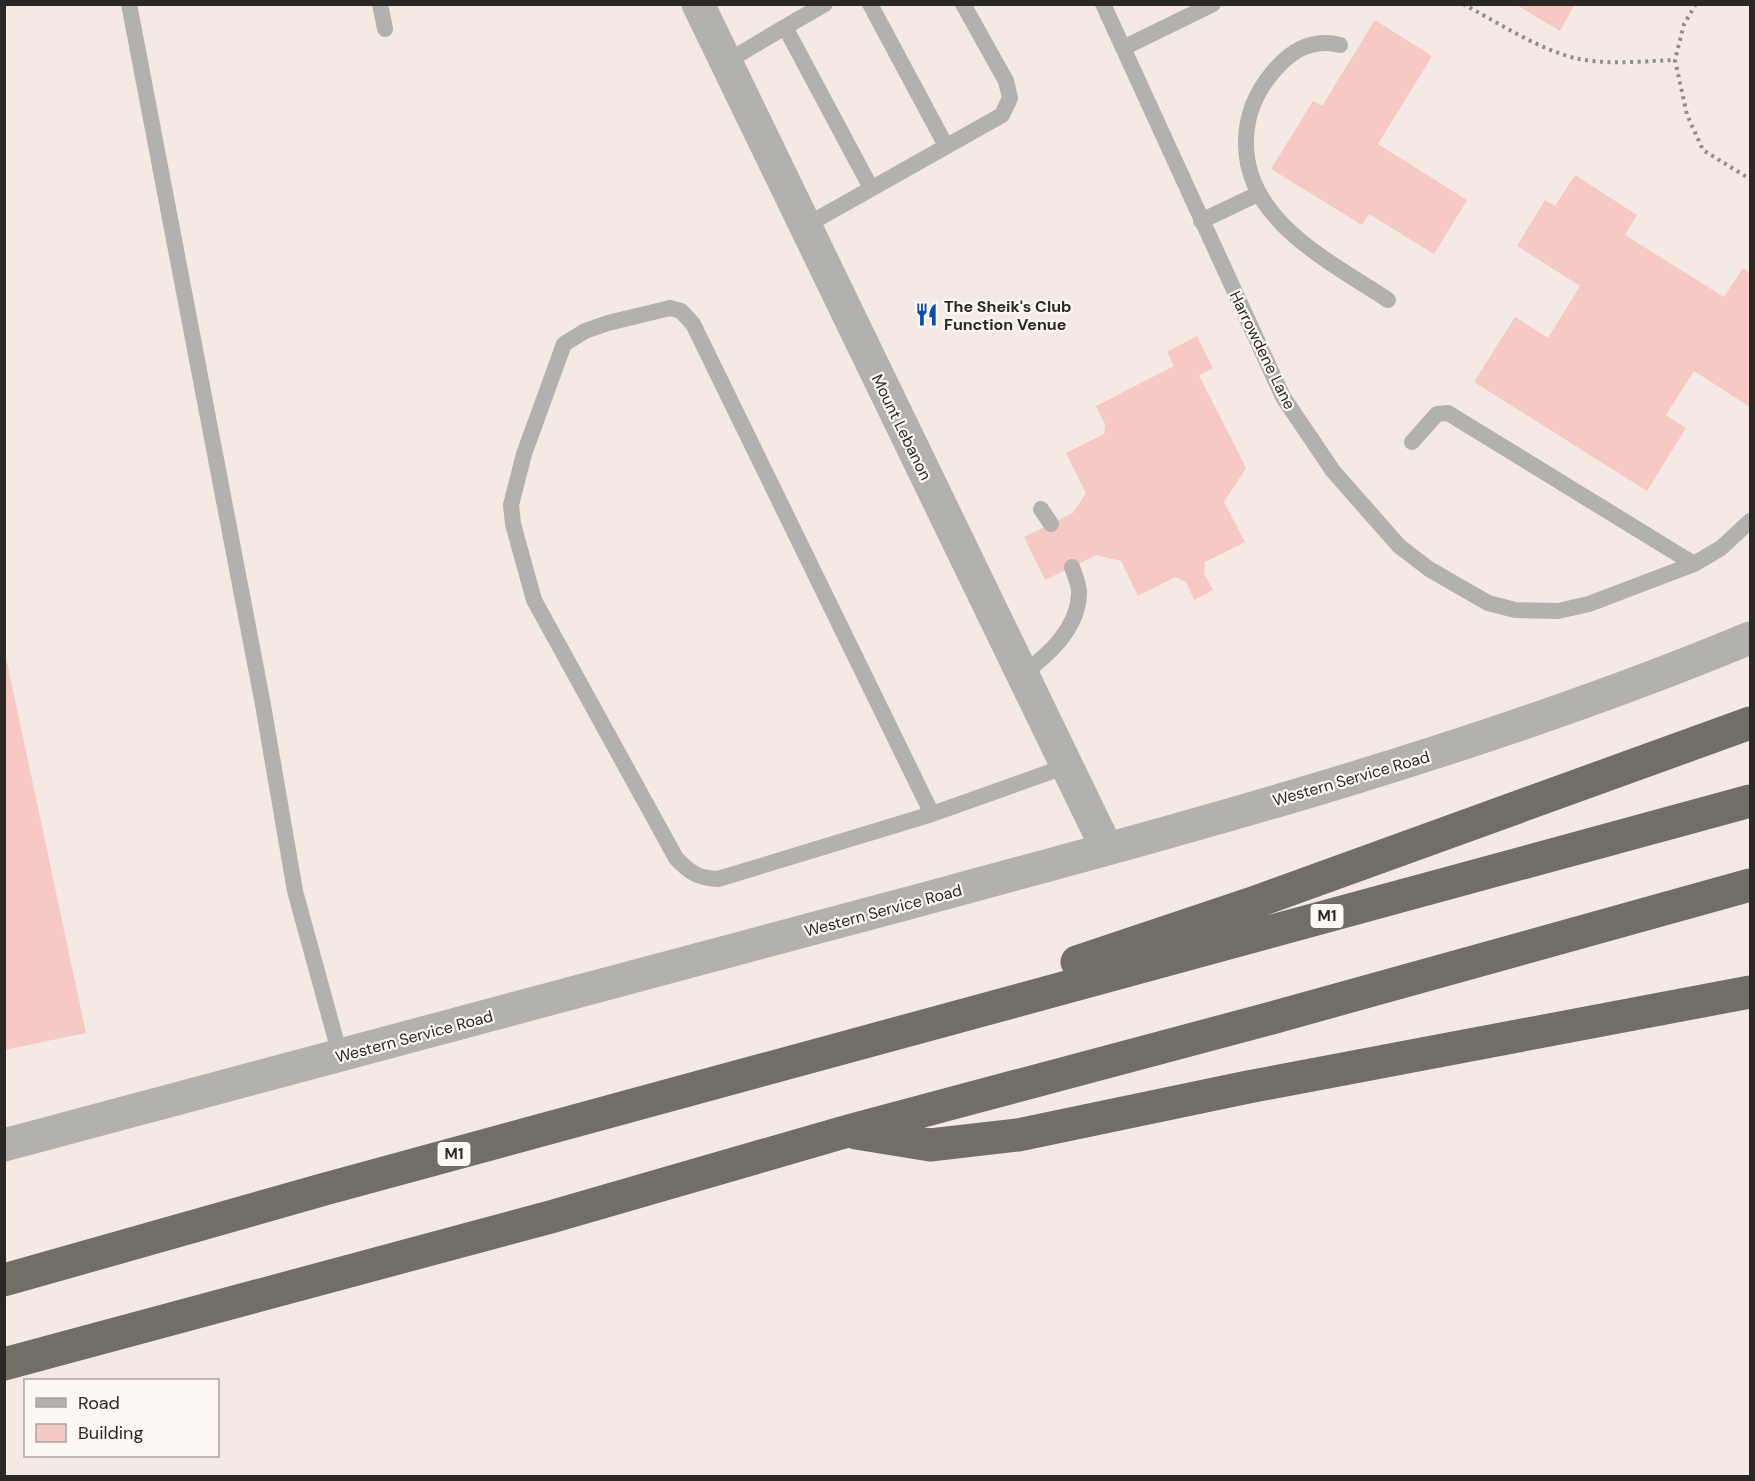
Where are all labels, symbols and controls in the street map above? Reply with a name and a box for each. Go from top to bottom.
street label: Harrowdene Lane [1225,288,1300,413]
place label: The Sheik's Club Function Venue [944,296,1072,335]
restaurant icon: The Sheik's Club Function Venue [913,302,939,328]
street label: Mount Lebanon [867,371,936,484]
street label: Western Service Road [1270,746,1432,811]
street label: Western Service Road [802,879,964,942]
road number: M1 [1310,904,1344,928]
street label: Western Service Road [333,1005,495,1068]
road number: M1 [438,1142,470,1166]
legend [24,1379,219,1457]
text: Road [78,1391,120,1415]
text: Building [78,1421,143,1445]

